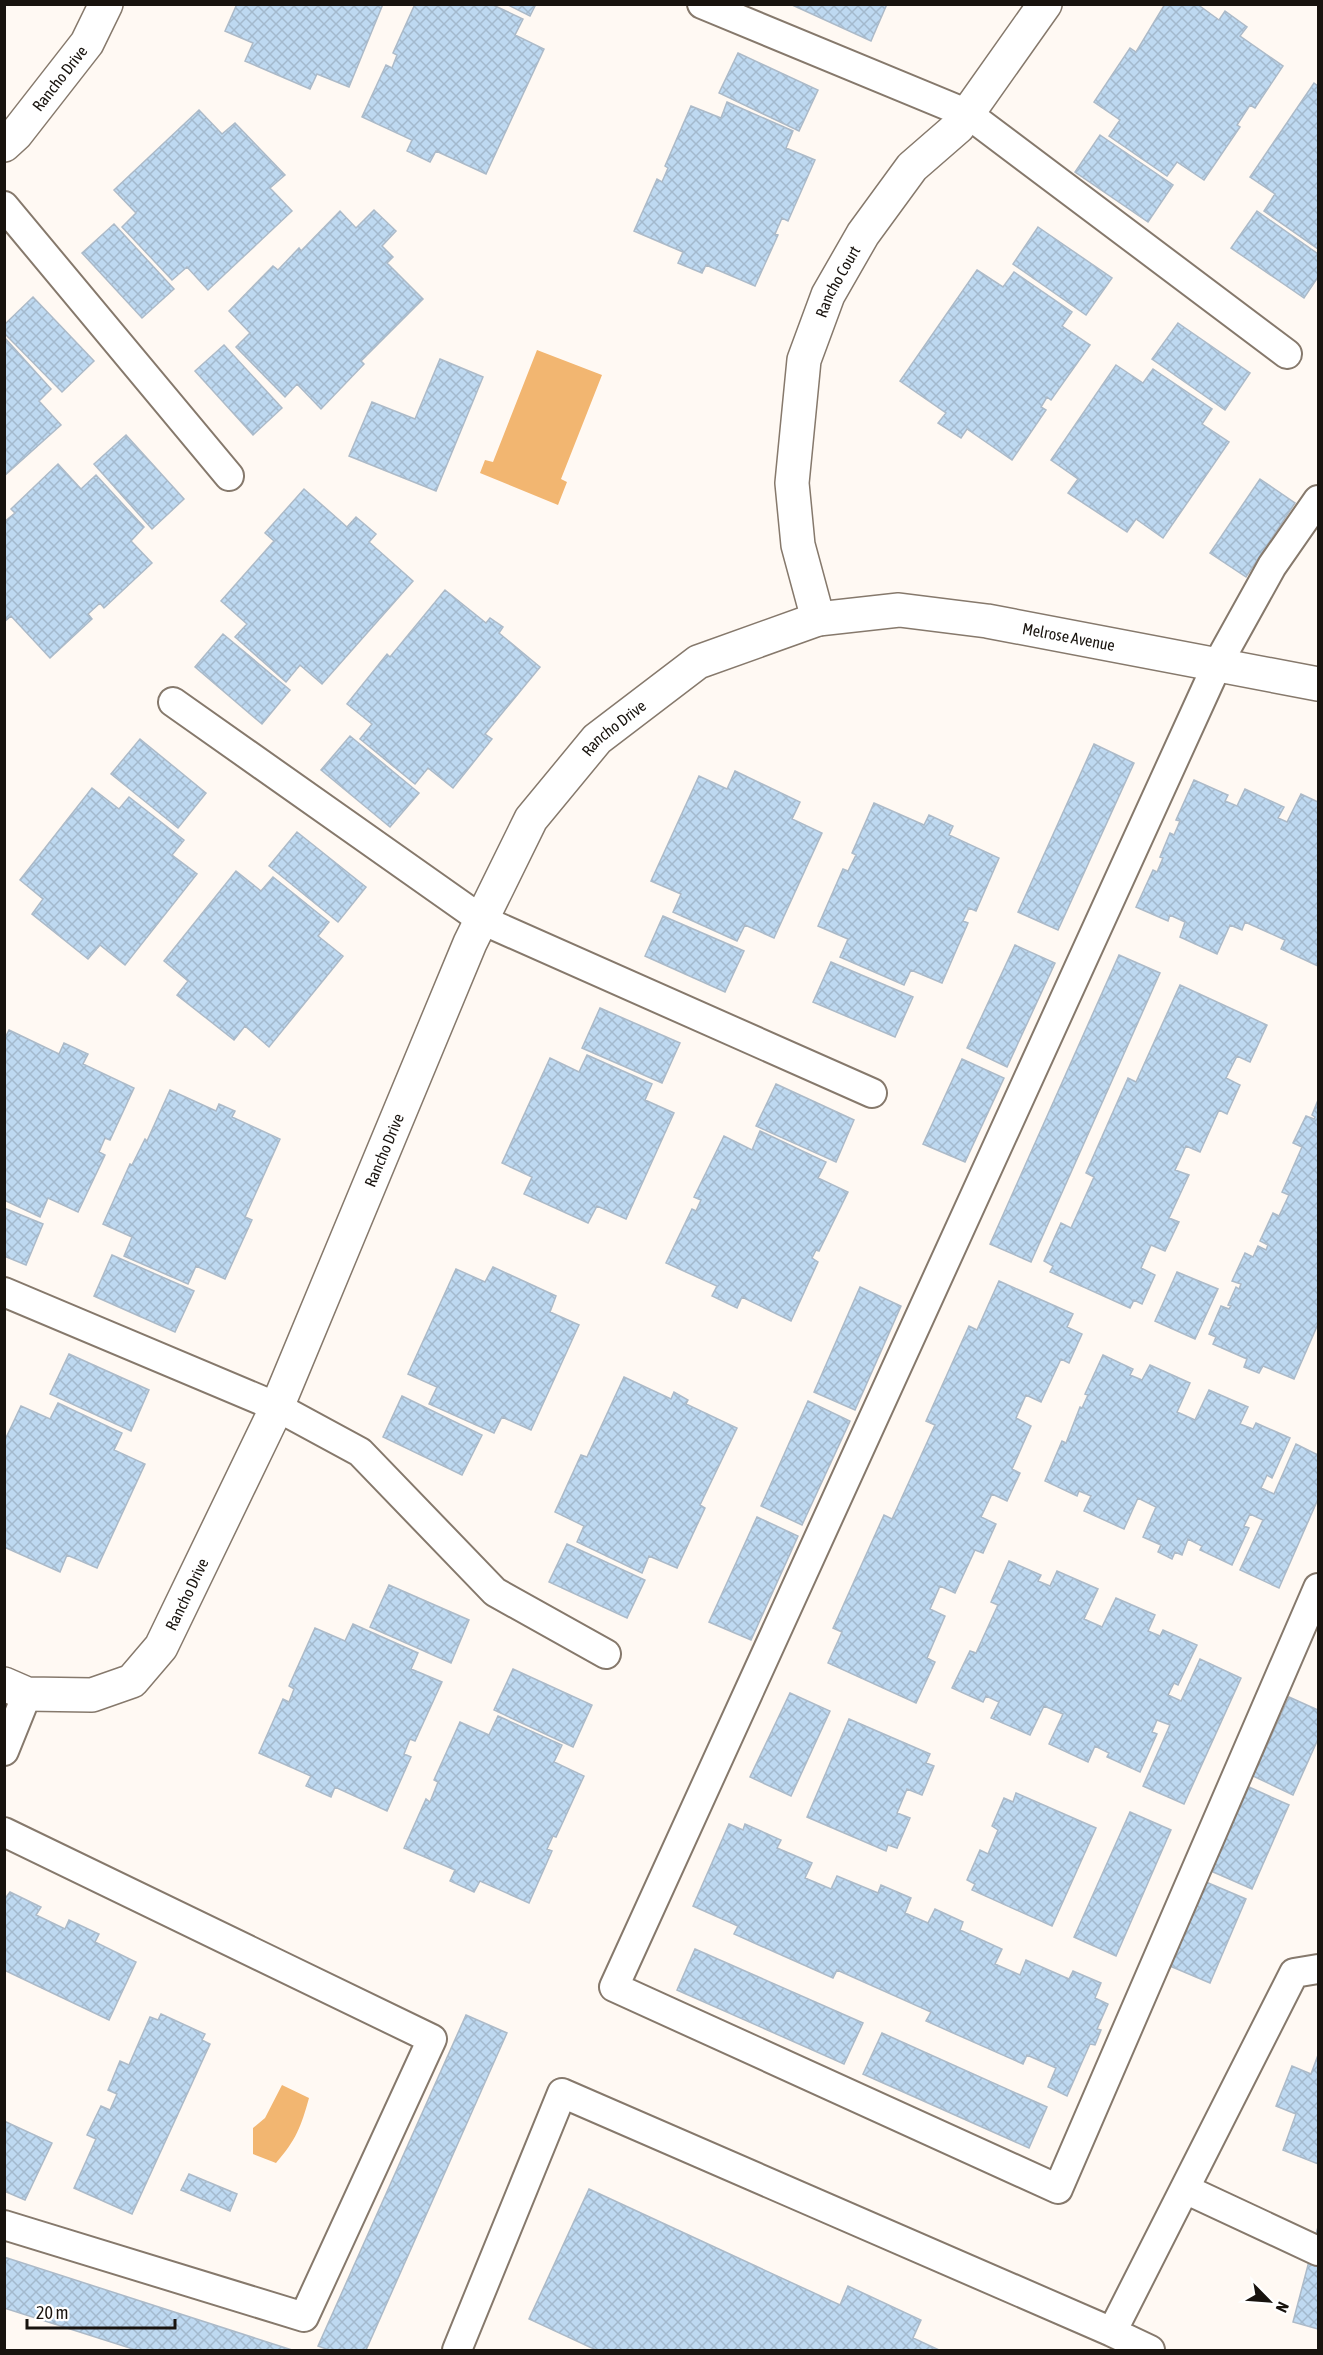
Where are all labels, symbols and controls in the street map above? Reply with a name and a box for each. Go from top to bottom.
street label: Rancho Drive [28,42,91,114]
street label: Rancho Court [812,242,864,320]
street label: Melrose Avenue [1021,619,1117,654]
street label: Rancho Drive [578,696,649,759]
street label: Rancho Drive [361,1111,407,1189]
street label: Rancho Drive [162,1555,212,1633]
north arrow [1239,2271,1299,2331]
scale bar [27,2292,176,2330]
text: N [1272,2299,1293,2315]
text: 20 m [36,2302,68,2323]

